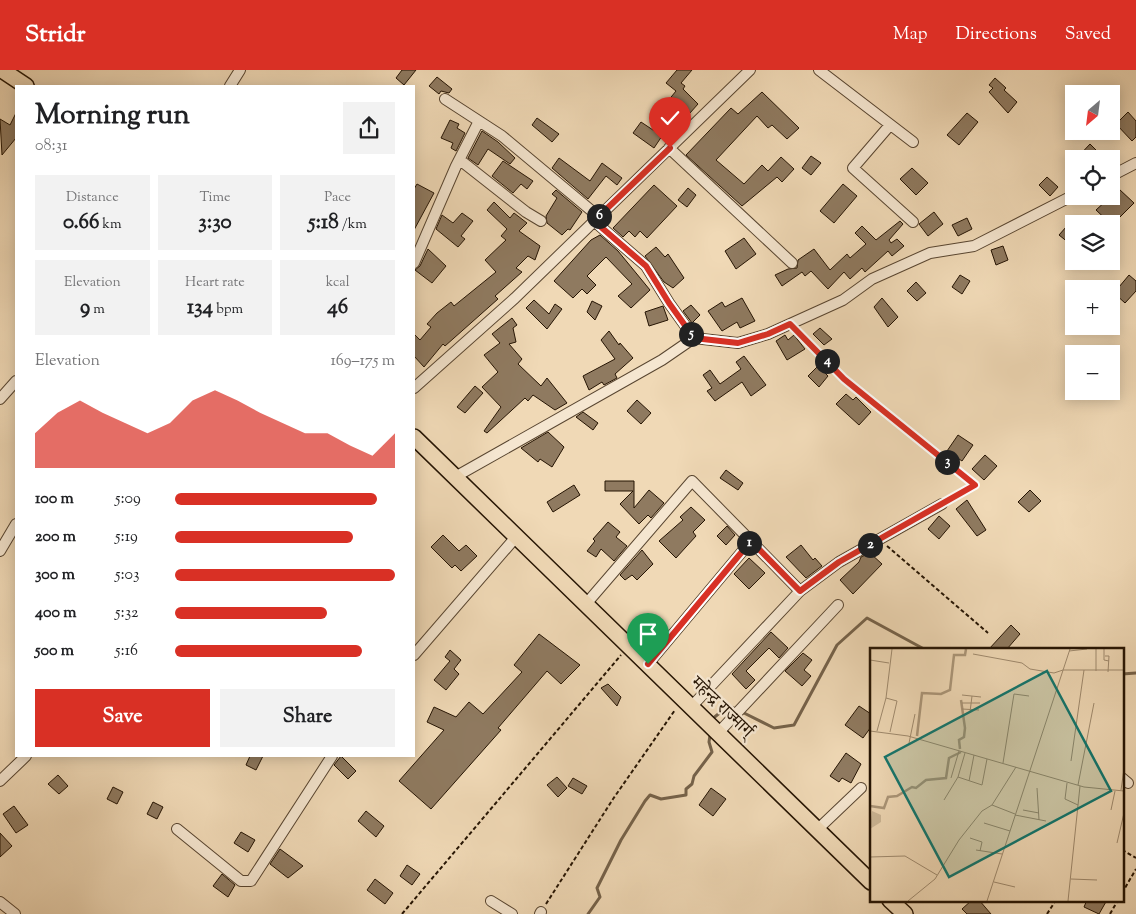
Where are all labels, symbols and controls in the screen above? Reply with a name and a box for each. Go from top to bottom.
text: Stridr [25,18,86,52]
text: Map [893,22,928,48]
text: Directions [956,22,1037,48]
text: Saved [1065,22,1111,48]
north arrow [1065,85,1120,140]
map controls [1065,85,1120,400]
text: Morning run [35,96,190,136]
pin [649,97,691,148]
button: share [343,102,395,154]
icon: check [656,104,684,132]
text: 08:31 [35,135,68,158]
button: locate [1065,150,1120,205]
text: Distance [66,188,119,208]
text: Time [199,188,231,208]
text: Pace [324,188,351,208]
pin: 6 [586,204,612,228]
text: 6 [596,206,603,226]
text: 0.66 [63,208,99,238]
text: 3:30 [198,208,232,238]
text: 5:18 [308,208,339,238]
text: km [99,215,122,235]
text: /km [339,215,367,235]
button: layers [1065,215,1120,270]
text: Elevation [64,273,121,293]
text: Heart rate [185,273,245,293]
text: kcal [326,273,350,293]
button: + [1065,280,1120,335]
text: 9 [80,293,90,323]
text: 134 [187,293,213,323]
text: 46 [327,293,348,323]
text: m [90,300,105,320]
text: bpm [213,300,243,320]
pin: 5 [678,322,704,346]
text: 5 [689,324,694,344]
button: − [1065,345,1120,400]
pin: 4 [814,348,840,374]
text: Elevation [35,350,100,373]
text: 169–175 m [330,350,395,373]
text: 4 [824,351,831,371]
pin: 3 [934,450,960,474]
text: 3 [945,452,950,472]
text: 100 m [35,488,74,511]
text: 5:09 [115,488,141,511]
text: 200 m [35,526,76,549]
text: 5:19 [115,526,138,549]
pin: 1 [736,530,762,556]
pin: 2 [858,532,882,558]
text: 1 [747,533,752,553]
text: 2 [867,535,874,555]
text: 300 m [35,564,75,587]
text: 5:03 [115,564,139,587]
text: 400 m [35,602,77,625]
text: 5:32 [115,602,139,625]
pin [627,613,669,664]
icon: arrive [634,620,662,648]
text: 500 m [35,640,74,663]
text: 5:16 [115,640,138,663]
inset map [870,648,1124,902]
street label: महेन्द्र राज्मार्ग् [683,671,760,746]
button: Save [35,689,210,747]
button: Share [220,689,395,747]

